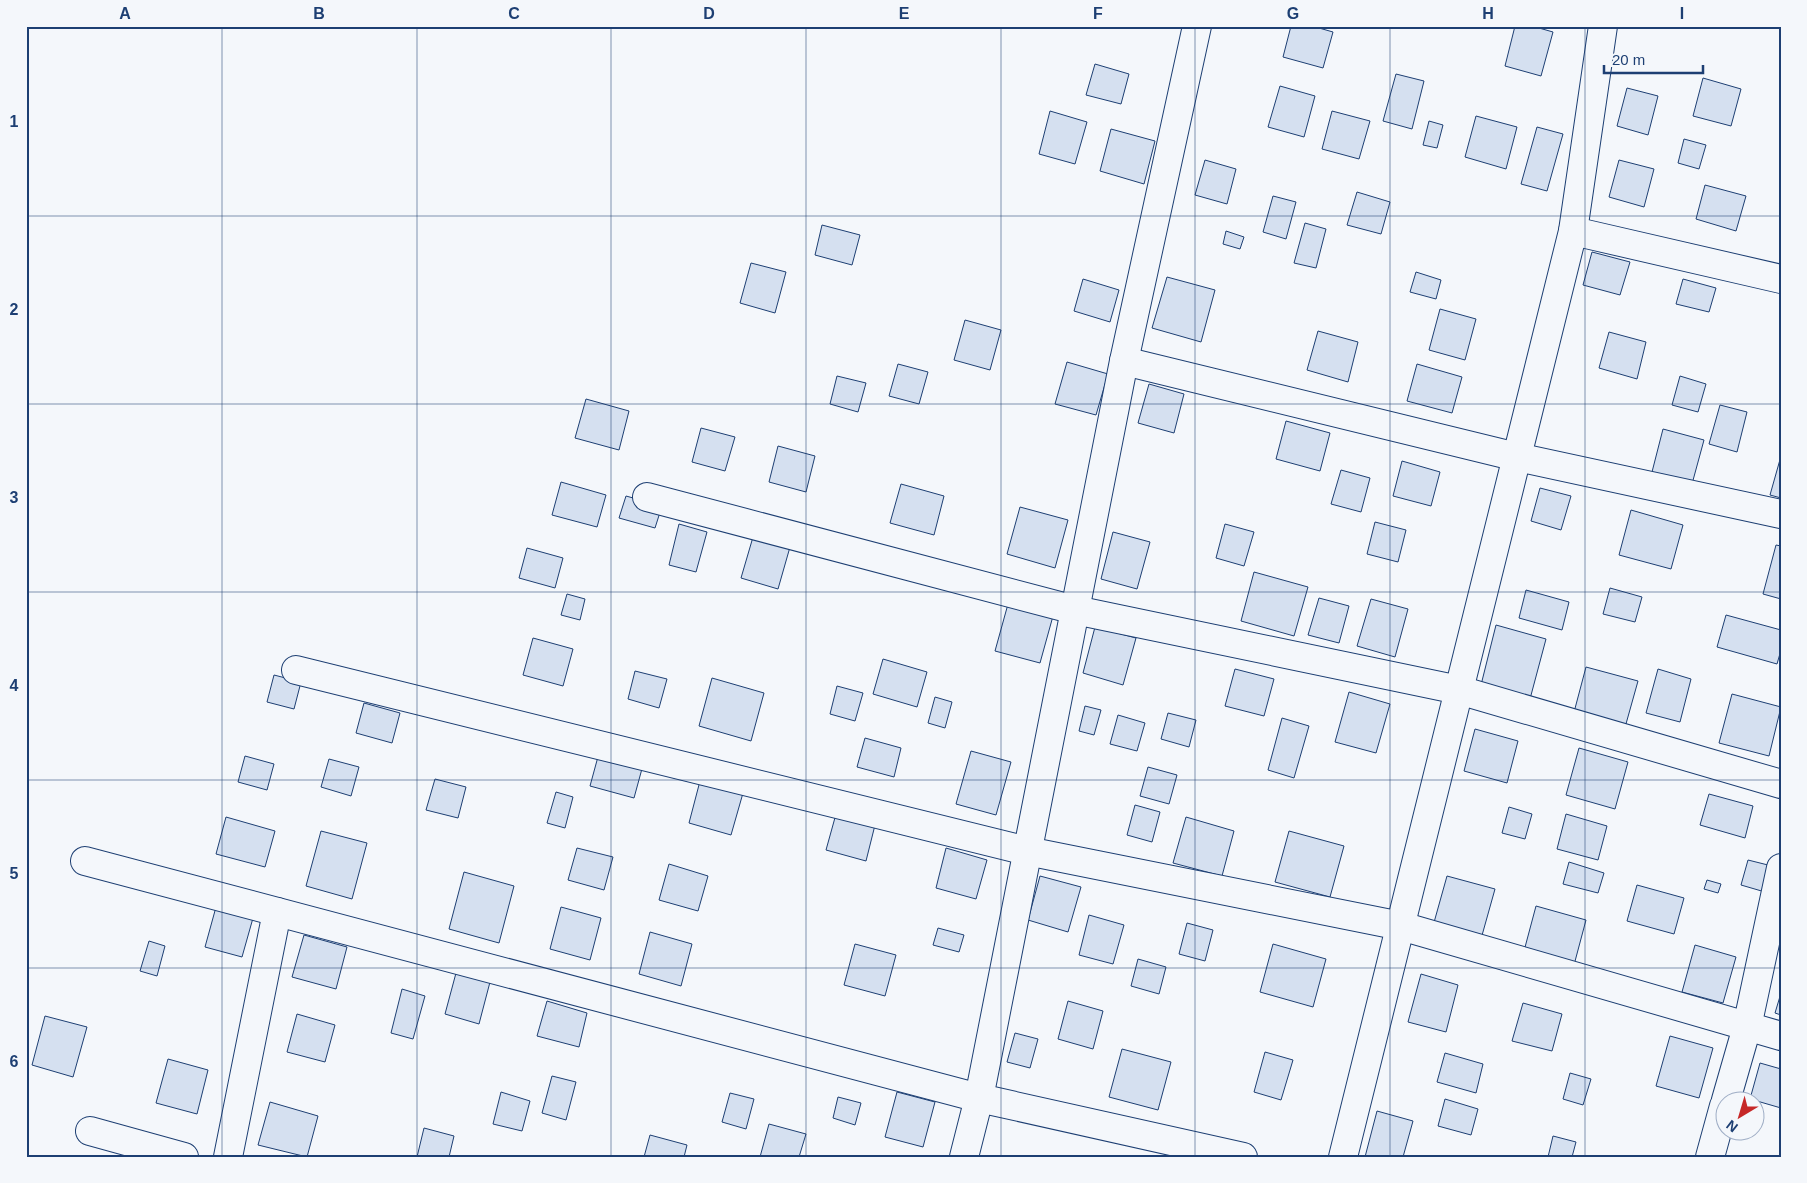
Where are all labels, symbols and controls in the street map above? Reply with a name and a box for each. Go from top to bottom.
text: A [119,5,131,22]
text: B [313,5,325,22]
text: C [508,5,520,22]
text: D [703,5,715,22]
text: E [899,5,910,22]
text: F [1093,5,1103,22]
text: G [1287,5,1299,22]
text: H [1482,5,1494,22]
text: I [1680,5,1684,22]
scale bar [1604,42,1703,74]
text: 20 m [1612,51,1645,68]
text: 1 [10,113,19,130]
text: 2 [10,301,19,318]
text: 3 [10,489,19,506]
text: 4 [10,677,19,694]
text: 5 [10,865,19,882]
text: 6 [10,1053,19,1070]
north arrow [1714,1090,1764,1140]
text: N [1723,1117,1741,1136]

